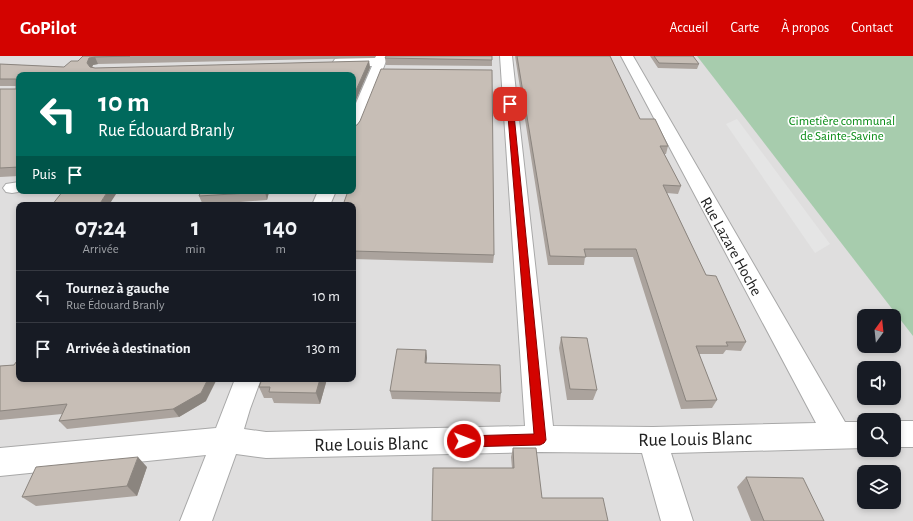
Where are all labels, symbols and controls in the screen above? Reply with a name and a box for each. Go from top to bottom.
text: GoPilot [20,19,76,38]
text: Accueil [669,21,708,35]
text: Carte [730,21,759,35]
text: À propos [781,21,829,35]
text: Contact [851,21,893,35]
pin [493,87,527,121]
icon: left [32,88,84,140]
text: 10 m [98,89,150,117]
icon: arrive [499,93,521,115]
park label: Cimetière communal de Sainte-Savine [789,115,895,143]
text: Rue Édouard Branly [98,122,235,140]
icon: arrive [64,164,86,186]
text: Puis [32,167,56,182]
street label: Rue Lazare Hoche [697,194,765,299]
text: 07:24 [75,216,126,240]
text: 1 [191,216,200,240]
text: 140 [264,216,297,240]
text: Arrivée [82,243,119,256]
text: min [185,243,205,256]
text: m [275,243,286,256]
text: Tournez à gauche [66,281,169,296]
icon: left [32,286,54,308]
text: 10 m [312,289,340,304]
text: Rue Édouard Branly [66,299,165,312]
north arrow [857,309,901,353]
map controls [857,309,901,509]
icon: arrive [32,338,54,360]
text: Arrivée à destination [66,341,191,356]
text: 130 m [306,341,340,356]
button: sound [857,361,901,405]
button: search [857,413,901,457]
position arrow [443,420,485,462]
street label: Rue Louis Blanc [638,429,752,450]
street label: Rue Louis Blanc [314,434,428,455]
button: layers [857,465,901,509]

